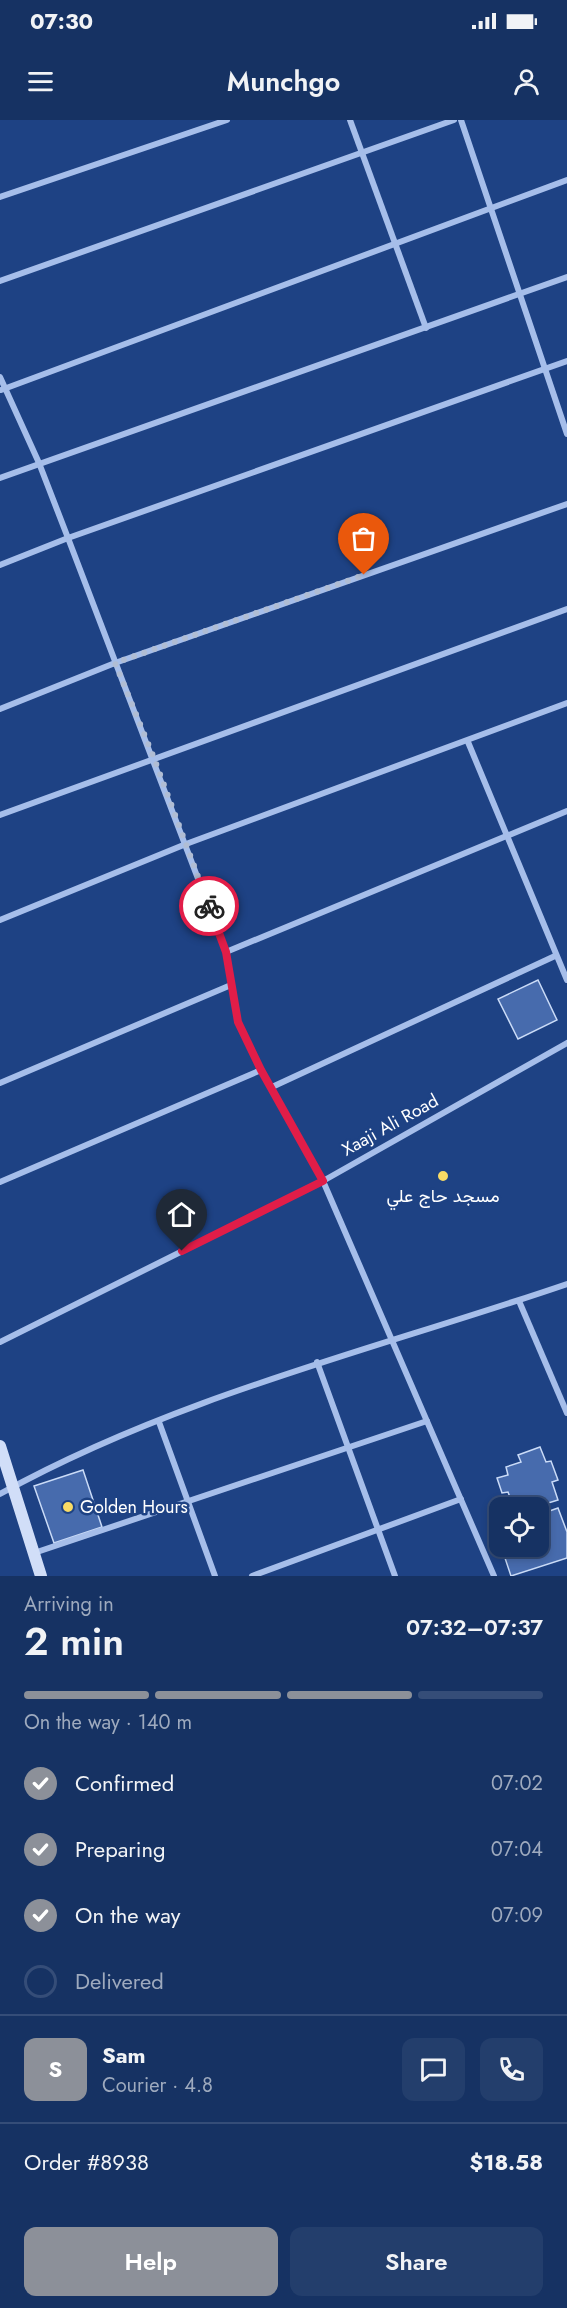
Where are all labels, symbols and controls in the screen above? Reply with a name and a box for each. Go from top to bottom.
text: 07:30 [30,5,93,37]
text: Munchgo [227,62,340,101]
icon: menu [24,65,57,98]
icon: person [510,65,543,98]
pin [338,513,389,575]
icon: bag [347,522,380,555]
courier [179,876,239,936]
icon: bike [193,890,226,923]
street label: Xaaji Ali Road [337,1088,443,1162]
marker: مسجد حاج علي [436,1169,450,1183]
place label: مسجد حاج علي [386,1183,500,1211]
pin [156,1189,207,1251]
icon: home [165,1198,198,1231]
place label: Golden Hours [80,1494,188,1520]
map controls [489,1497,549,1557]
button: locate [489,1497,549,1557]
marker: Golden Hours [61,1500,75,1514]
text: Arriving in [24,1590,114,1619]
text: 07:32–07:37 [406,1611,543,1643]
text: 2 min [24,1613,124,1670]
text: On the way · 140 m [24,1708,192,1737]
icon: check [24,1767,57,1800]
text: Confirmed [75,1767,174,1799]
text: 07:02 [491,1769,543,1798]
icon: check [24,1833,57,1866]
text: Preparing [75,1833,166,1865]
text: 07:04 [491,1835,543,1864]
icon: check [24,1899,57,1932]
text: On the way [75,1899,180,1931]
text: 07:09 [491,1901,543,1930]
text: Delivered [75,1965,164,1997]
button: chat [402,2038,465,2101]
button: phone [480,2038,543,2101]
text: Sam [102,2039,146,2071]
text: S [49,2053,62,2085]
text: Courier · 4.8 [102,2071,213,2100]
text: Order #8938 [24,2146,149,2178]
text: $18.58 [470,2146,543,2178]
button: Help [24,2227,278,2296]
button: Share [290,2227,543,2296]

